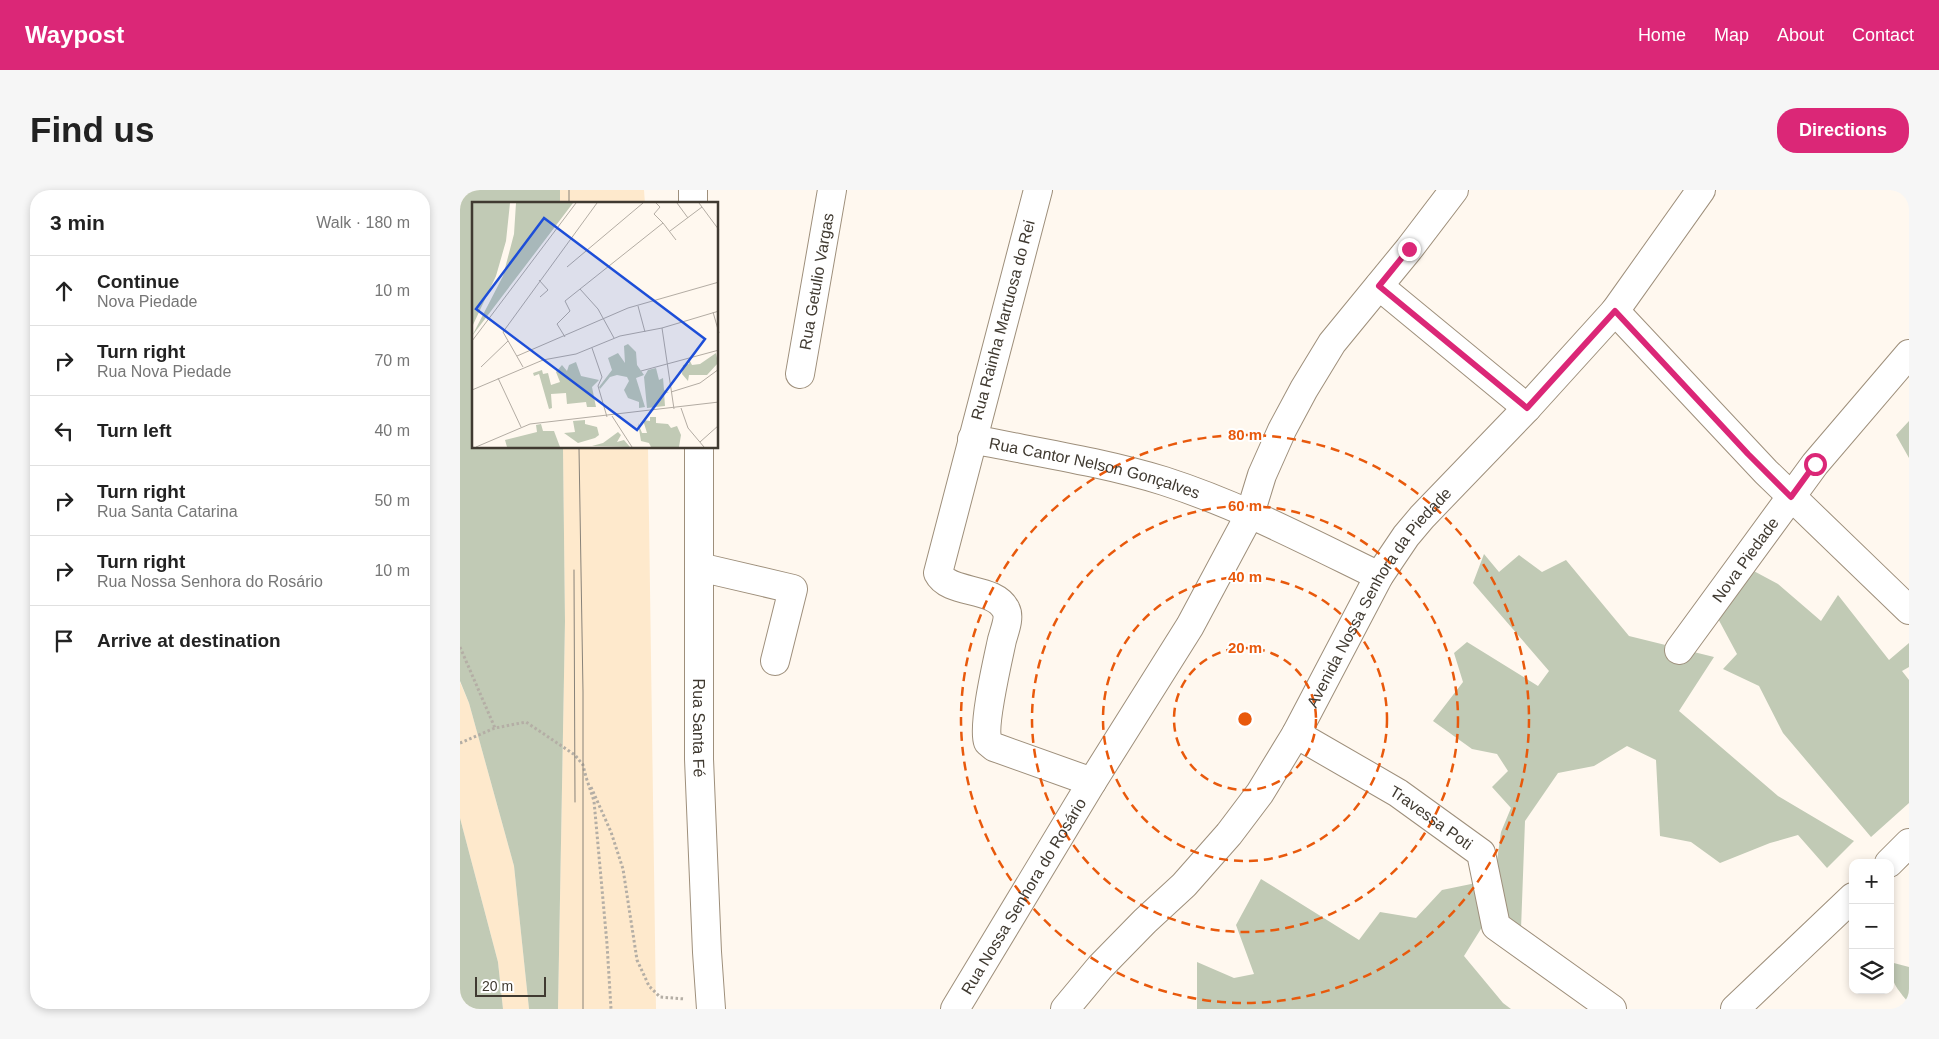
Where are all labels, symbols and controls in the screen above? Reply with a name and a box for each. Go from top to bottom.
text: Waypost [25,21,124,48]
text: Home [1638,25,1686,45]
text: Map [1714,25,1749,45]
text: About [1777,25,1824,45]
text: Contact [1852,25,1914,45]
button: Directions [1777,108,1909,153]
text: Find us [30,110,154,149]
inset map [472,202,719,449]
text: 3 min [50,211,105,234]
street label: Rua Getulio Vargas [796,212,836,351]
text: Walk · 180 m [316,214,410,231]
street label: Rua Rainha Martuosa do Rei [968,218,1038,422]
route end [1398,238,1421,261]
text: Continue [97,271,179,292]
icon: ahead [50,277,78,305]
text: 10 m [374,282,410,299]
text: Nova Piedade [97,293,198,310]
text: Turn right [97,341,185,362]
icon: right [50,347,78,375]
text: 70 m [374,352,410,369]
text: Rua Nova Piedade [97,363,231,380]
icon: left [50,417,78,445]
text: Turn left [97,420,172,441]
text: 40 m [374,422,410,439]
text: 80 m [1228,426,1262,443]
street label: Rua Cantor Nelson Gonçalves [988,434,1202,501]
route start [1804,453,1827,476]
text: Turn right [97,481,185,502]
street label: Avenida Nossa Senhora da Piedade [1303,484,1454,710]
icon: right [50,487,78,515]
text: 50 m [374,492,410,509]
text: 60 m [1228,497,1262,514]
text: Rua Santa Catarina [97,503,238,520]
street label: Nova Piedade [1709,514,1782,605]
text: Turn right [97,551,185,572]
icon: right [50,557,78,585]
text: 10 m [374,562,410,579]
text: 40 m [1228,568,1262,585]
text: Rua Nossa Senhora do Rosário [97,573,323,590]
icon: arrive [50,627,78,655]
text: Arrive at destination [97,630,281,651]
text: 20 m [1228,639,1262,656]
street label: Rua Santa Fé [690,679,708,778]
centre of rings [1236,710,1254,728]
street label: Travessa Poti [1387,782,1476,853]
street label: Rua Nossa Senhora do Rosário [958,795,1089,997]
map controls [1849,859,1894,994]
button: + [1849,859,1894,904]
button: − [1849,904,1894,949]
button: layers [1849,949,1894,994]
scale bar [475,974,546,997]
text: 20 m [482,978,513,994]

